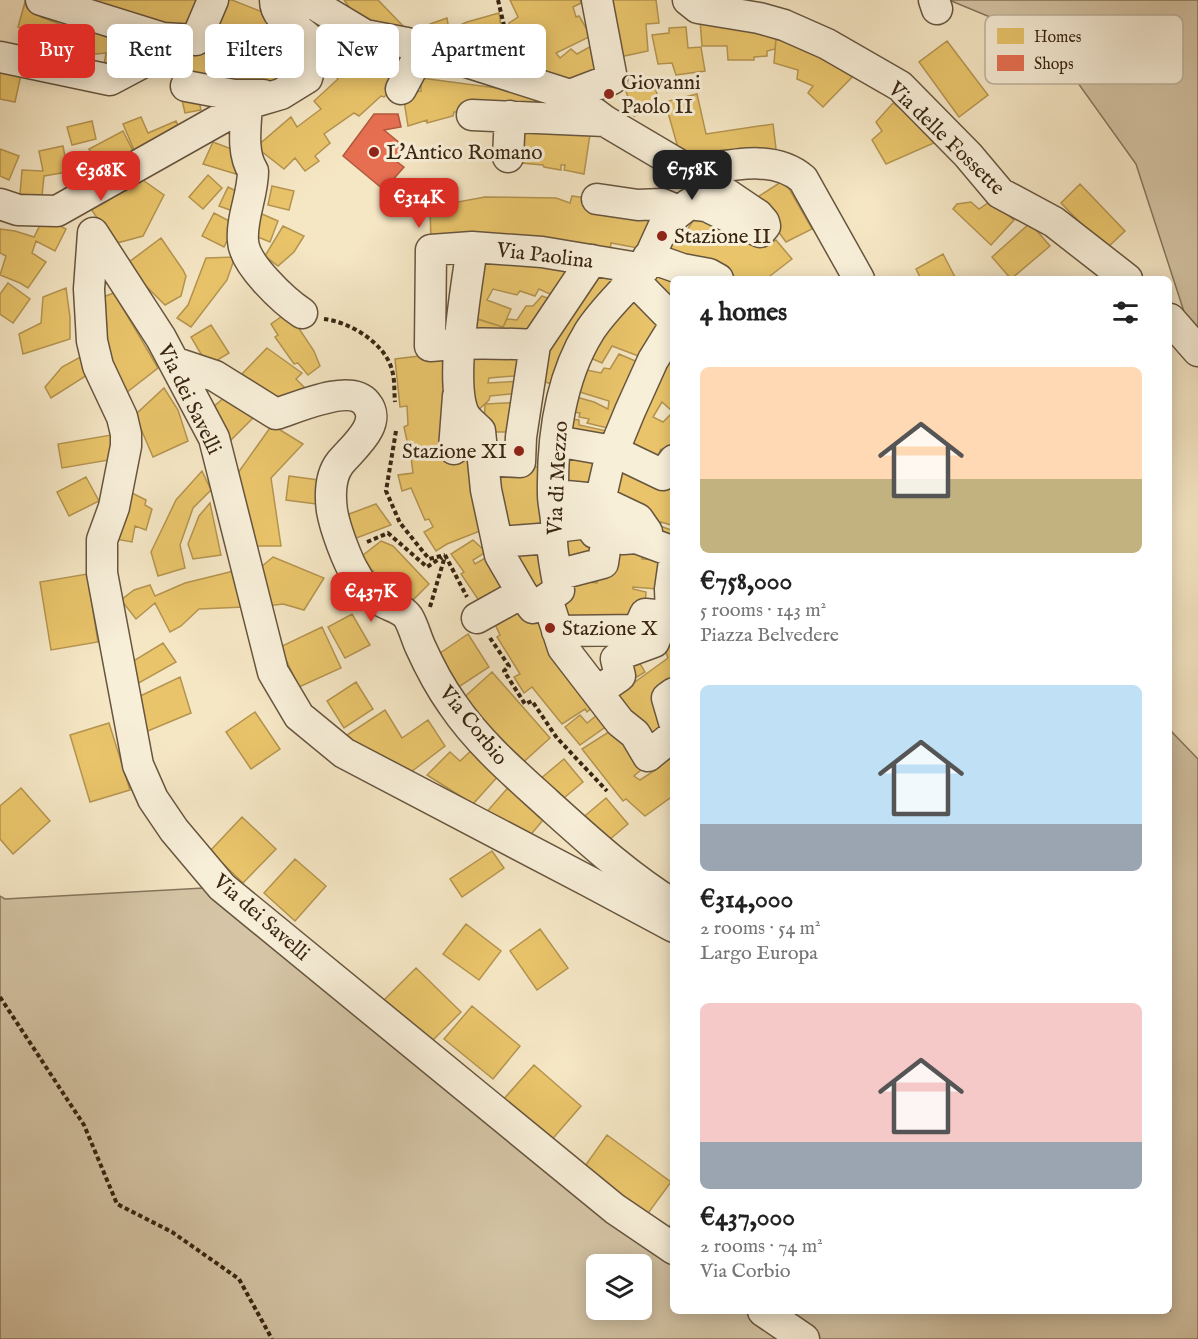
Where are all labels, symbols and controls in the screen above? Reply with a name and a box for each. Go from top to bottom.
legend [985,15,1183,84]
chip: Buy [18,24,95,78]
chip: Rent [107,24,193,78]
chip: Filters [205,24,304,78]
chip: New [316,24,399,78]
chip: Apartment [411,24,546,78]
text: Homes [1034,28,1082,48]
text: Shops [1034,55,1074,75]
place label: Giovanni Paolo II [621,70,701,121]
street label: Via delle Fossette [881,76,1010,202]
marker: Giovanni Paolo II [602,87,616,101]
place label: L'Antico Romano [386,140,542,167]
marker: L'Antico Romano [367,145,381,159]
pin: €758K [650,150,734,201]
pin: €368K [59,151,143,202]
text: €758K [667,157,717,182]
text: €368K [76,158,126,183]
pin: €314K [377,178,461,229]
text: €314K [394,185,444,210]
place label: Stazione II [674,224,771,251]
marker: Stazione II [655,229,669,243]
street label: Via Paolina [494,237,595,276]
text: 4 homes [700,296,787,329]
icon: filters [1109,296,1142,329]
street label: Via dei Savelli [150,339,227,459]
icon: home [867,406,975,514]
street label: Via di Mezzo [542,420,575,537]
place label: Stazione XI [402,439,507,466]
marker: Stazione XI [512,444,526,458]
text: €758,000 [700,565,792,598]
pin: €437K [329,572,413,623]
text: €437K [345,579,397,604]
text: 5 rooms · 143 m² [700,598,826,623]
place label: Stazione X [562,616,658,643]
marker: Stazione X [543,621,557,635]
text: Piazza Belvedere [700,623,839,648]
street label: Via Corbio [432,680,513,771]
icon: home [867,724,975,832]
street label: Via dei Savelli [206,868,315,968]
text: €314,000 [700,883,793,916]
text: 2 rooms · 54 m² [700,916,821,941]
text: Largo Europa [700,941,818,966]
icon: home [867,1042,975,1150]
text: €437,000 [700,1201,795,1234]
text: 2 rooms · 74 m² [700,1234,823,1259]
map controls [586,1254,652,1320]
button: layers [586,1254,652,1320]
text: Via Corbio [700,1259,790,1284]

